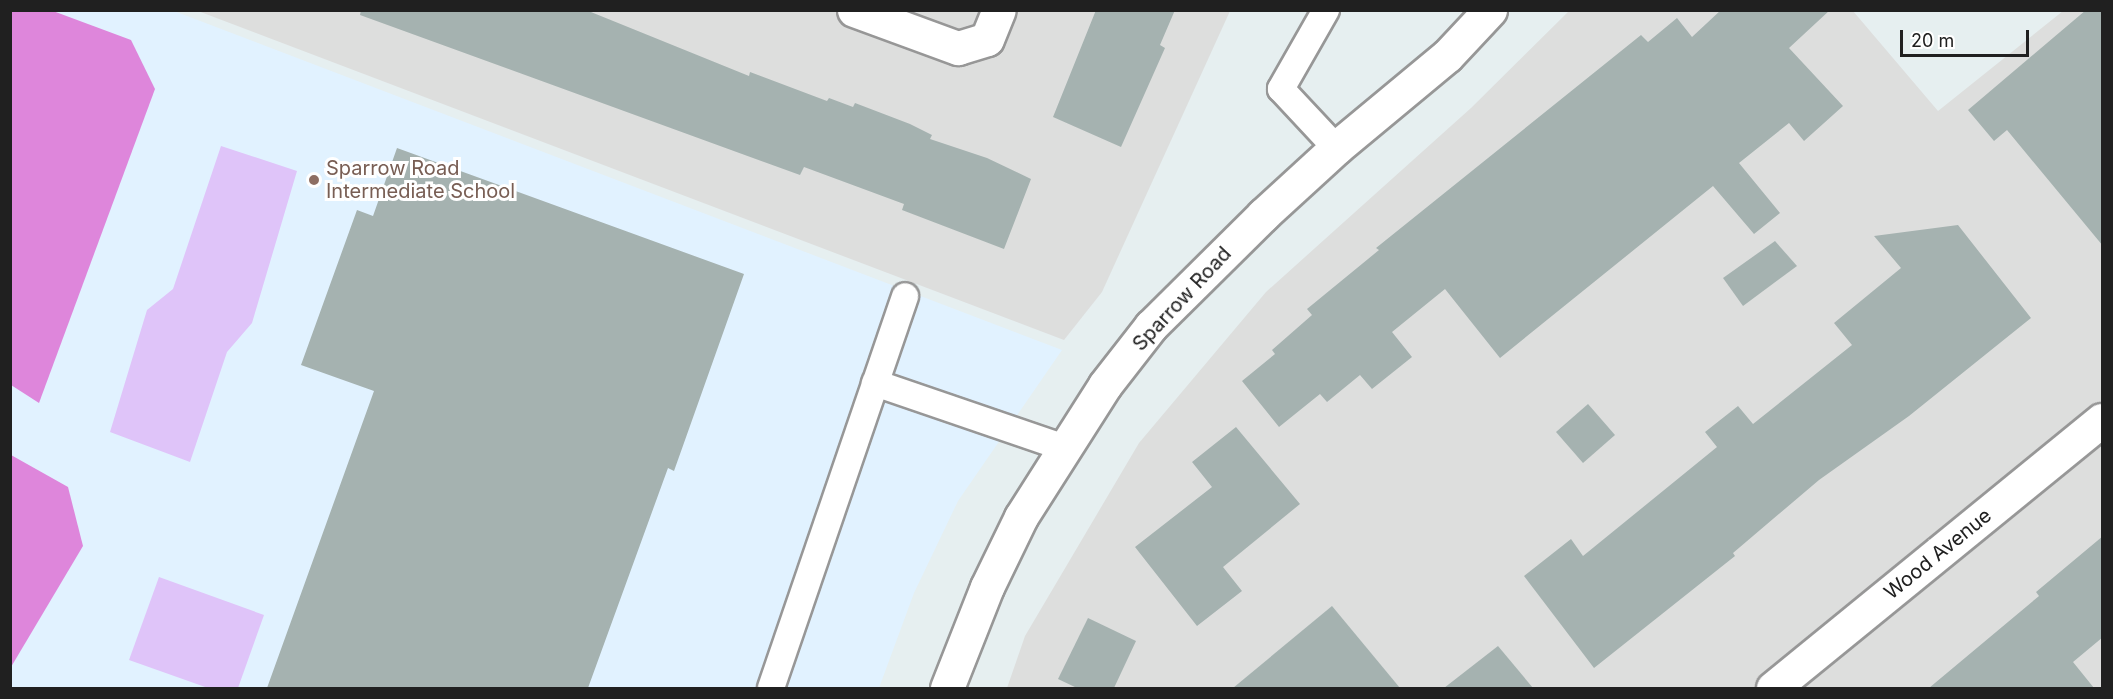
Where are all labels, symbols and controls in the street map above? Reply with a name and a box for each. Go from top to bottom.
scale bar [1903,18,2032,56]
text: 20 m [1911,30,1954,51]
place label: Sparrow Road Intermediate School [326,156,515,203]
marker: Sparrow Road Intermediate School [307,173,321,187]
street label: Sparrow Road [1128,242,1236,356]
street label: Wood Avenue [1880,504,1996,604]

